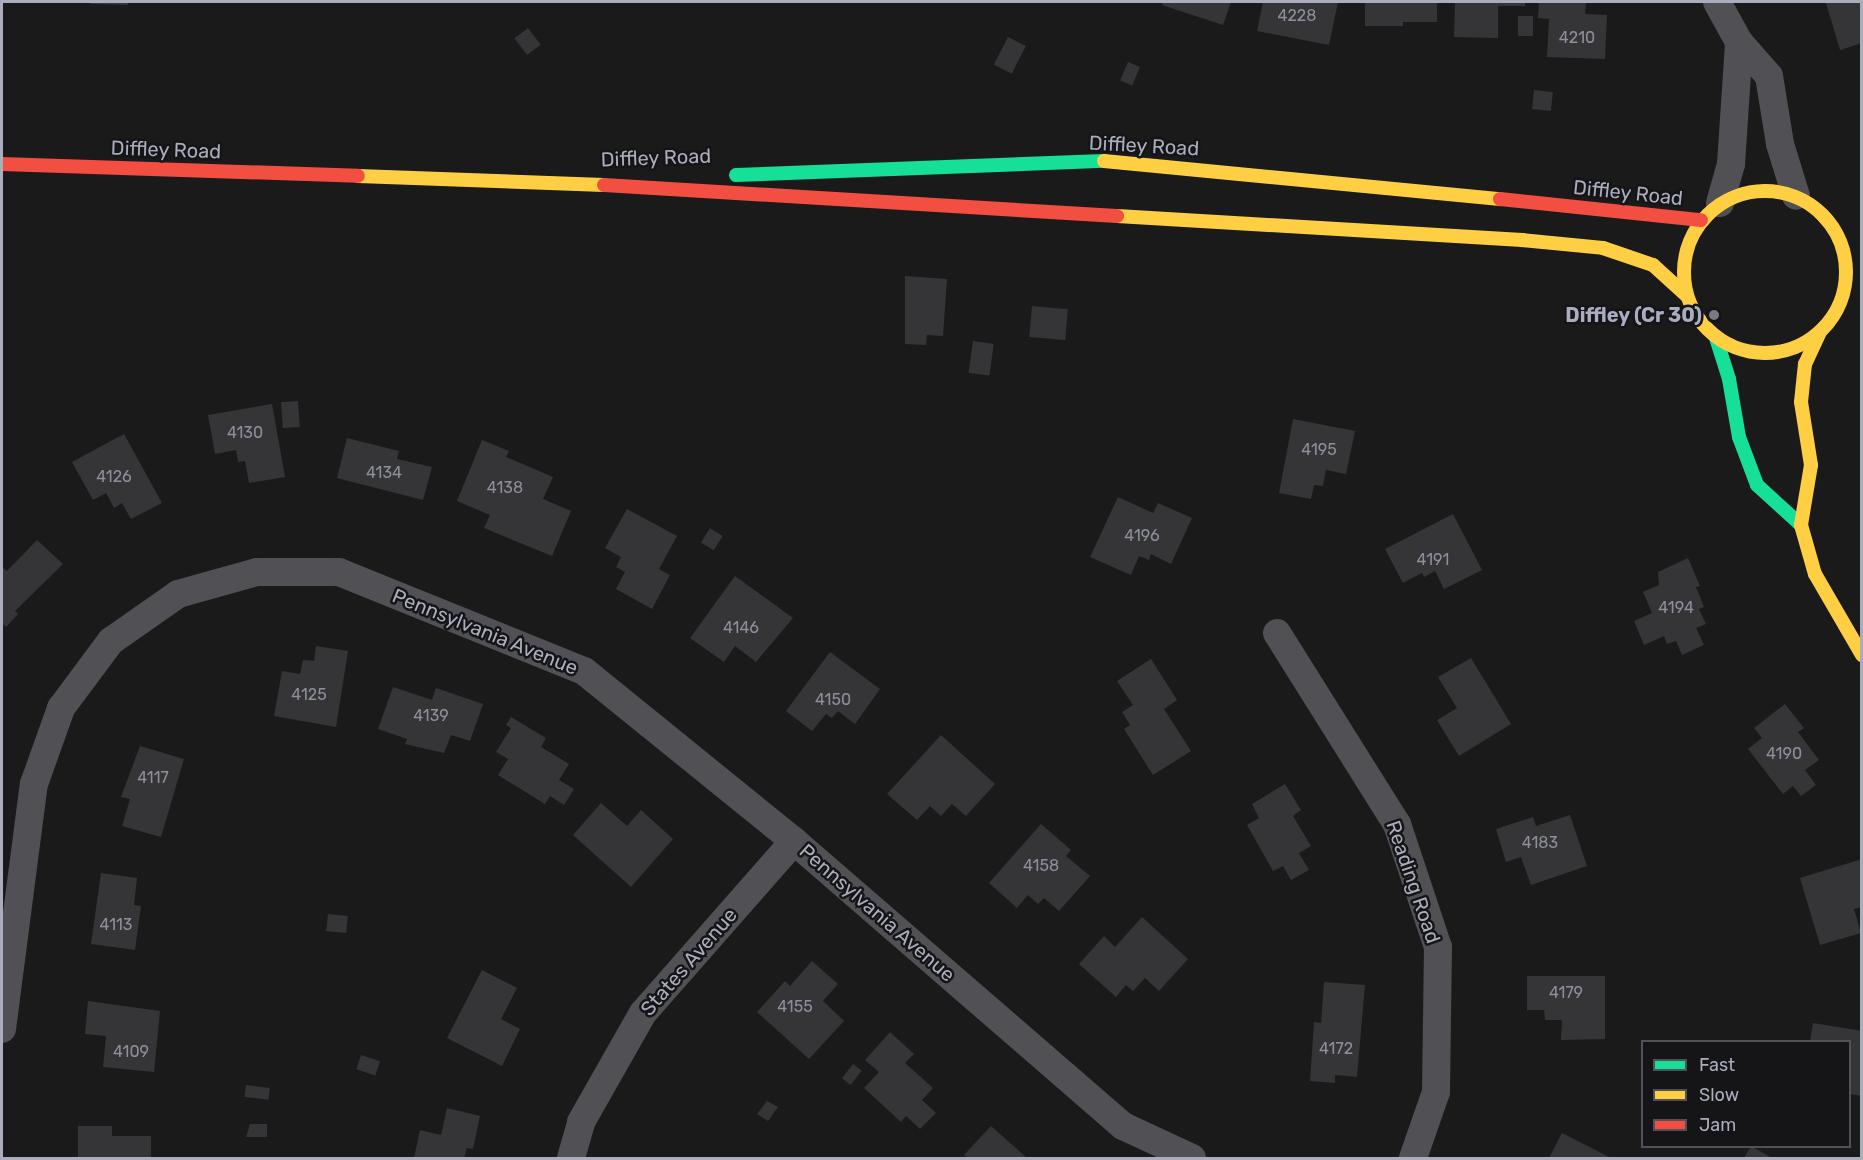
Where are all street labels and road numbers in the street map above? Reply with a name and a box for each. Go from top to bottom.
street label: Diffley Road [1088,131,1200,161]
street label: Diffley Road [110,136,222,164]
street label: Diffley Road [600,144,712,172]
street label: Diffley Road [1572,175,1684,211]
street label: Pennsylvania Avenue [388,584,582,680]
street label: Reading Road [1381,817,1445,947]
street label: Pennsylvania Avenue [794,839,960,987]
street label: States Avenue [636,903,742,1021]

